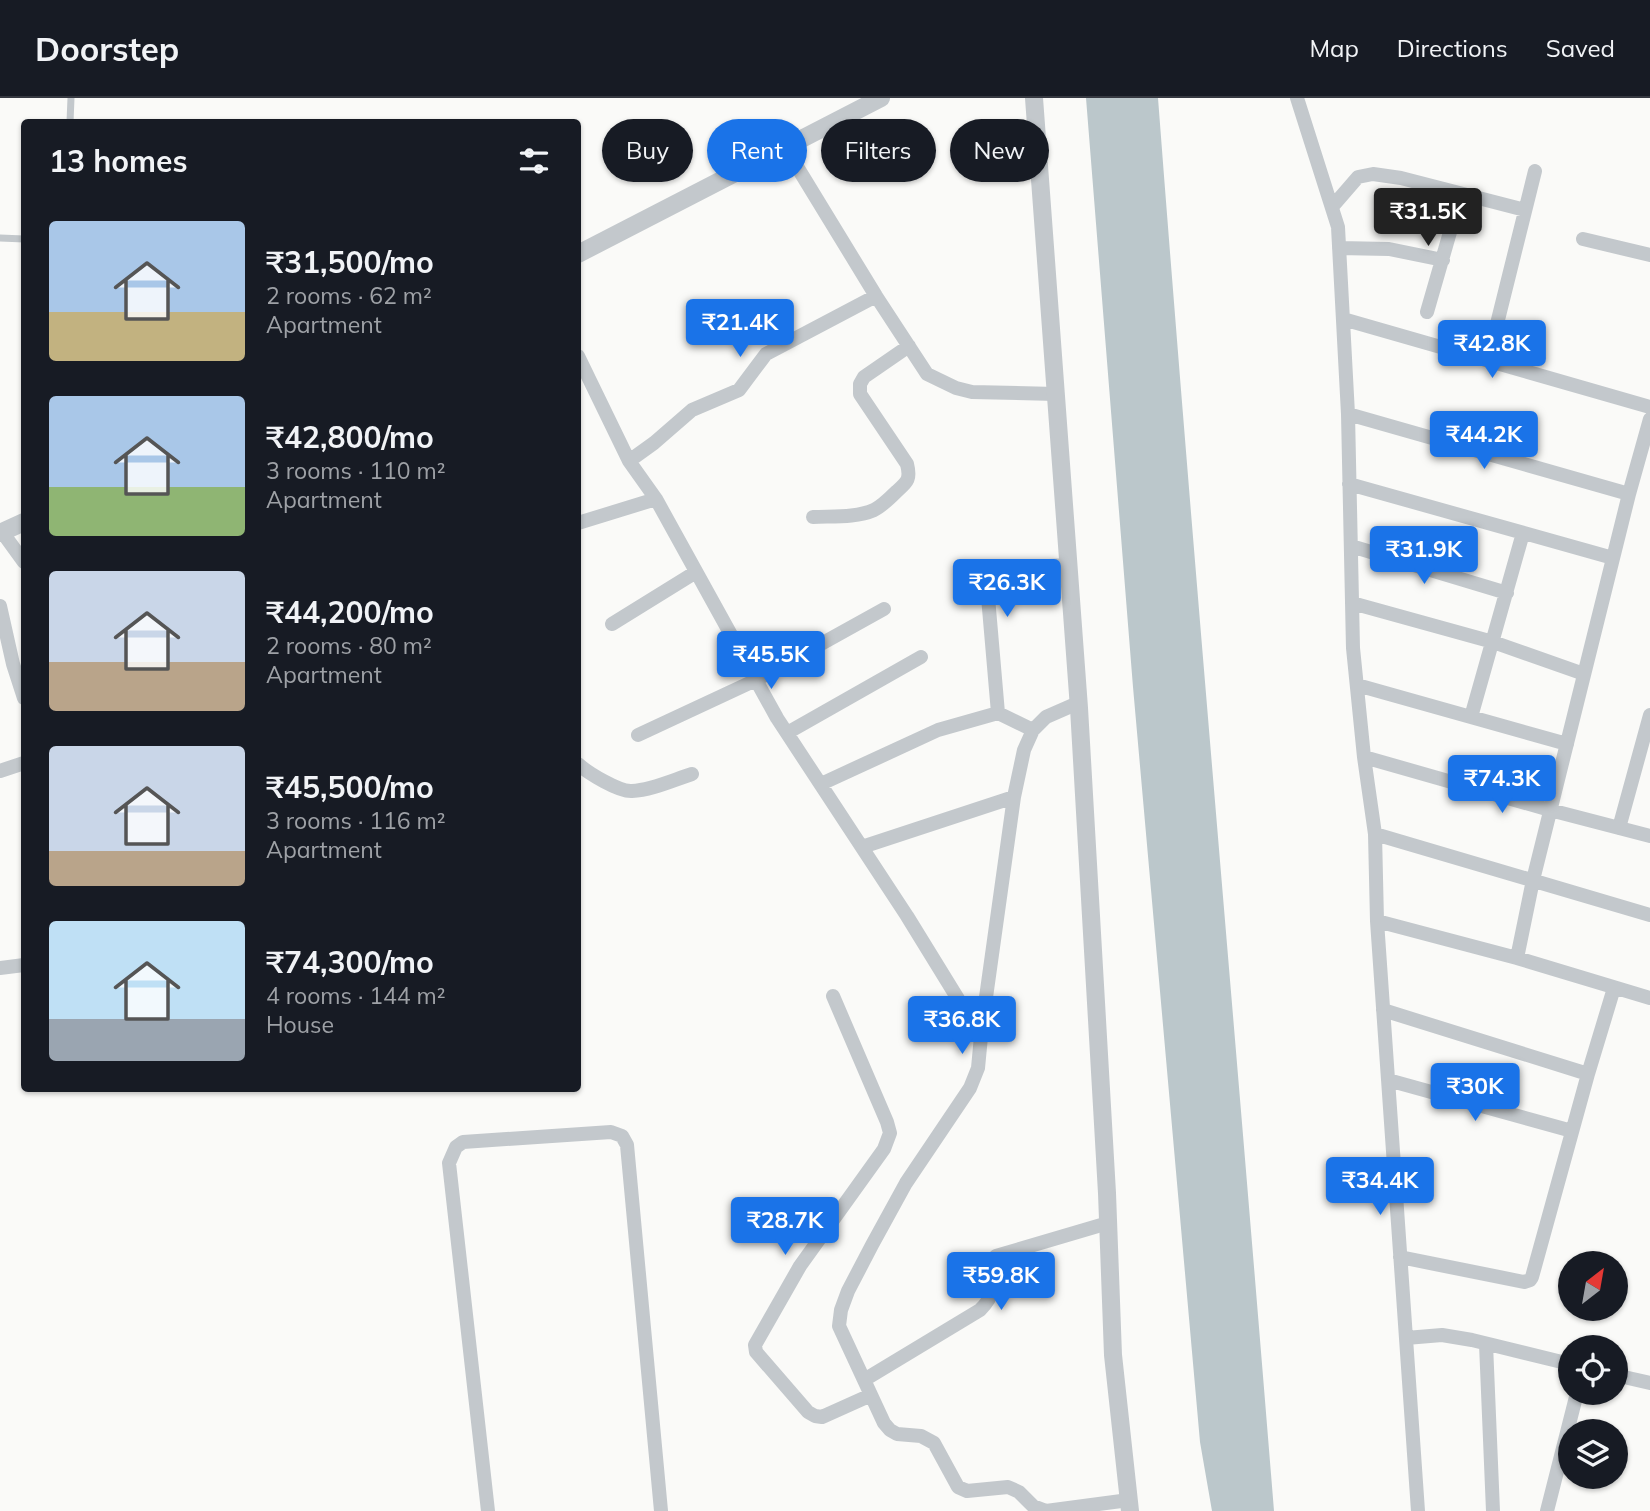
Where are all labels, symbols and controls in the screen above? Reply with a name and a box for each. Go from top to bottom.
text: Doorstep [35,28,179,69]
text: Map [1309,33,1359,63]
text: Directions [1397,33,1508,63]
text: Saved [1546,33,1615,63]
chip: Buy [602,119,693,182]
chip: Rent [707,119,807,182]
chip: Filters [821,119,936,182]
chip: New [950,119,1049,182]
text: 13 homes [49,142,188,180]
icon: filters [515,142,553,180]
pin: ₹31.5K [1371,188,1485,248]
text: ₹31.5K [1390,196,1466,225]
text: ₹31,500/mo [266,243,434,281]
icon: home [105,249,189,333]
text: 2 rooms · 62 m² [266,281,432,310]
pin: ₹21.4K [683,300,797,359]
text: ₹21.4K [702,307,778,336]
text: Apartment [266,310,382,339]
pin: ₹42.8K [1435,320,1549,380]
text: ₹42.8K [1454,328,1530,357]
pin: ₹44.2K [1427,412,1541,471]
text: ₹42,800/mo [266,418,434,456]
text: ₹44.2K [1446,419,1522,448]
icon: home [105,424,189,508]
text: 3 rooms · 110 m² [266,456,446,485]
text: Apartment [266,485,382,514]
pin: ₹31.9K [1367,526,1481,586]
text: ₹31.9K [1386,534,1462,563]
pin: ₹26.3K [950,560,1064,619]
text: ₹26.3K [969,567,1045,596]
text: ₹44,200/mo [266,593,434,631]
icon: home [105,599,189,683]
text: 2 rooms · 80 m² [266,631,432,660]
pin: ₹45.5K [714,632,828,691]
text: ₹45.5K [733,639,809,668]
text: Apartment [266,660,382,689]
pin: ₹74.3K [1445,756,1559,815]
text: ₹74.3K [1464,763,1540,792]
text: ₹45,500/mo [266,768,434,806]
icon: home [105,774,189,858]
text: 3 rooms · 116 m² [266,806,446,835]
text: Apartment [266,835,382,864]
text: ₹74,300/mo [266,943,434,981]
icon: home [105,949,189,1033]
text: 4 rooms · 144 m² [266,981,446,1010]
pin: ₹36.8K [905,996,1019,1056]
text: ₹36.8K [924,1004,1000,1033]
text: House [266,1010,334,1039]
pin: ₹30K [1434,1063,1516,1123]
text: ₹30K [1447,1071,1503,1100]
pin: ₹34.4K [1323,1158,1437,1217]
text: ₹34.4K [1342,1165,1418,1194]
pin: ₹28.7K [728,1198,842,1257]
text: ₹28.7K [747,1205,823,1234]
north arrow [1558,1251,1628,1321]
map controls [1558,1251,1628,1489]
pin: ₹59.8K [944,1252,1058,1312]
text: ₹59.8K [963,1260,1039,1289]
button: locate [1558,1335,1628,1405]
button: layers [1558,1419,1628,1489]

